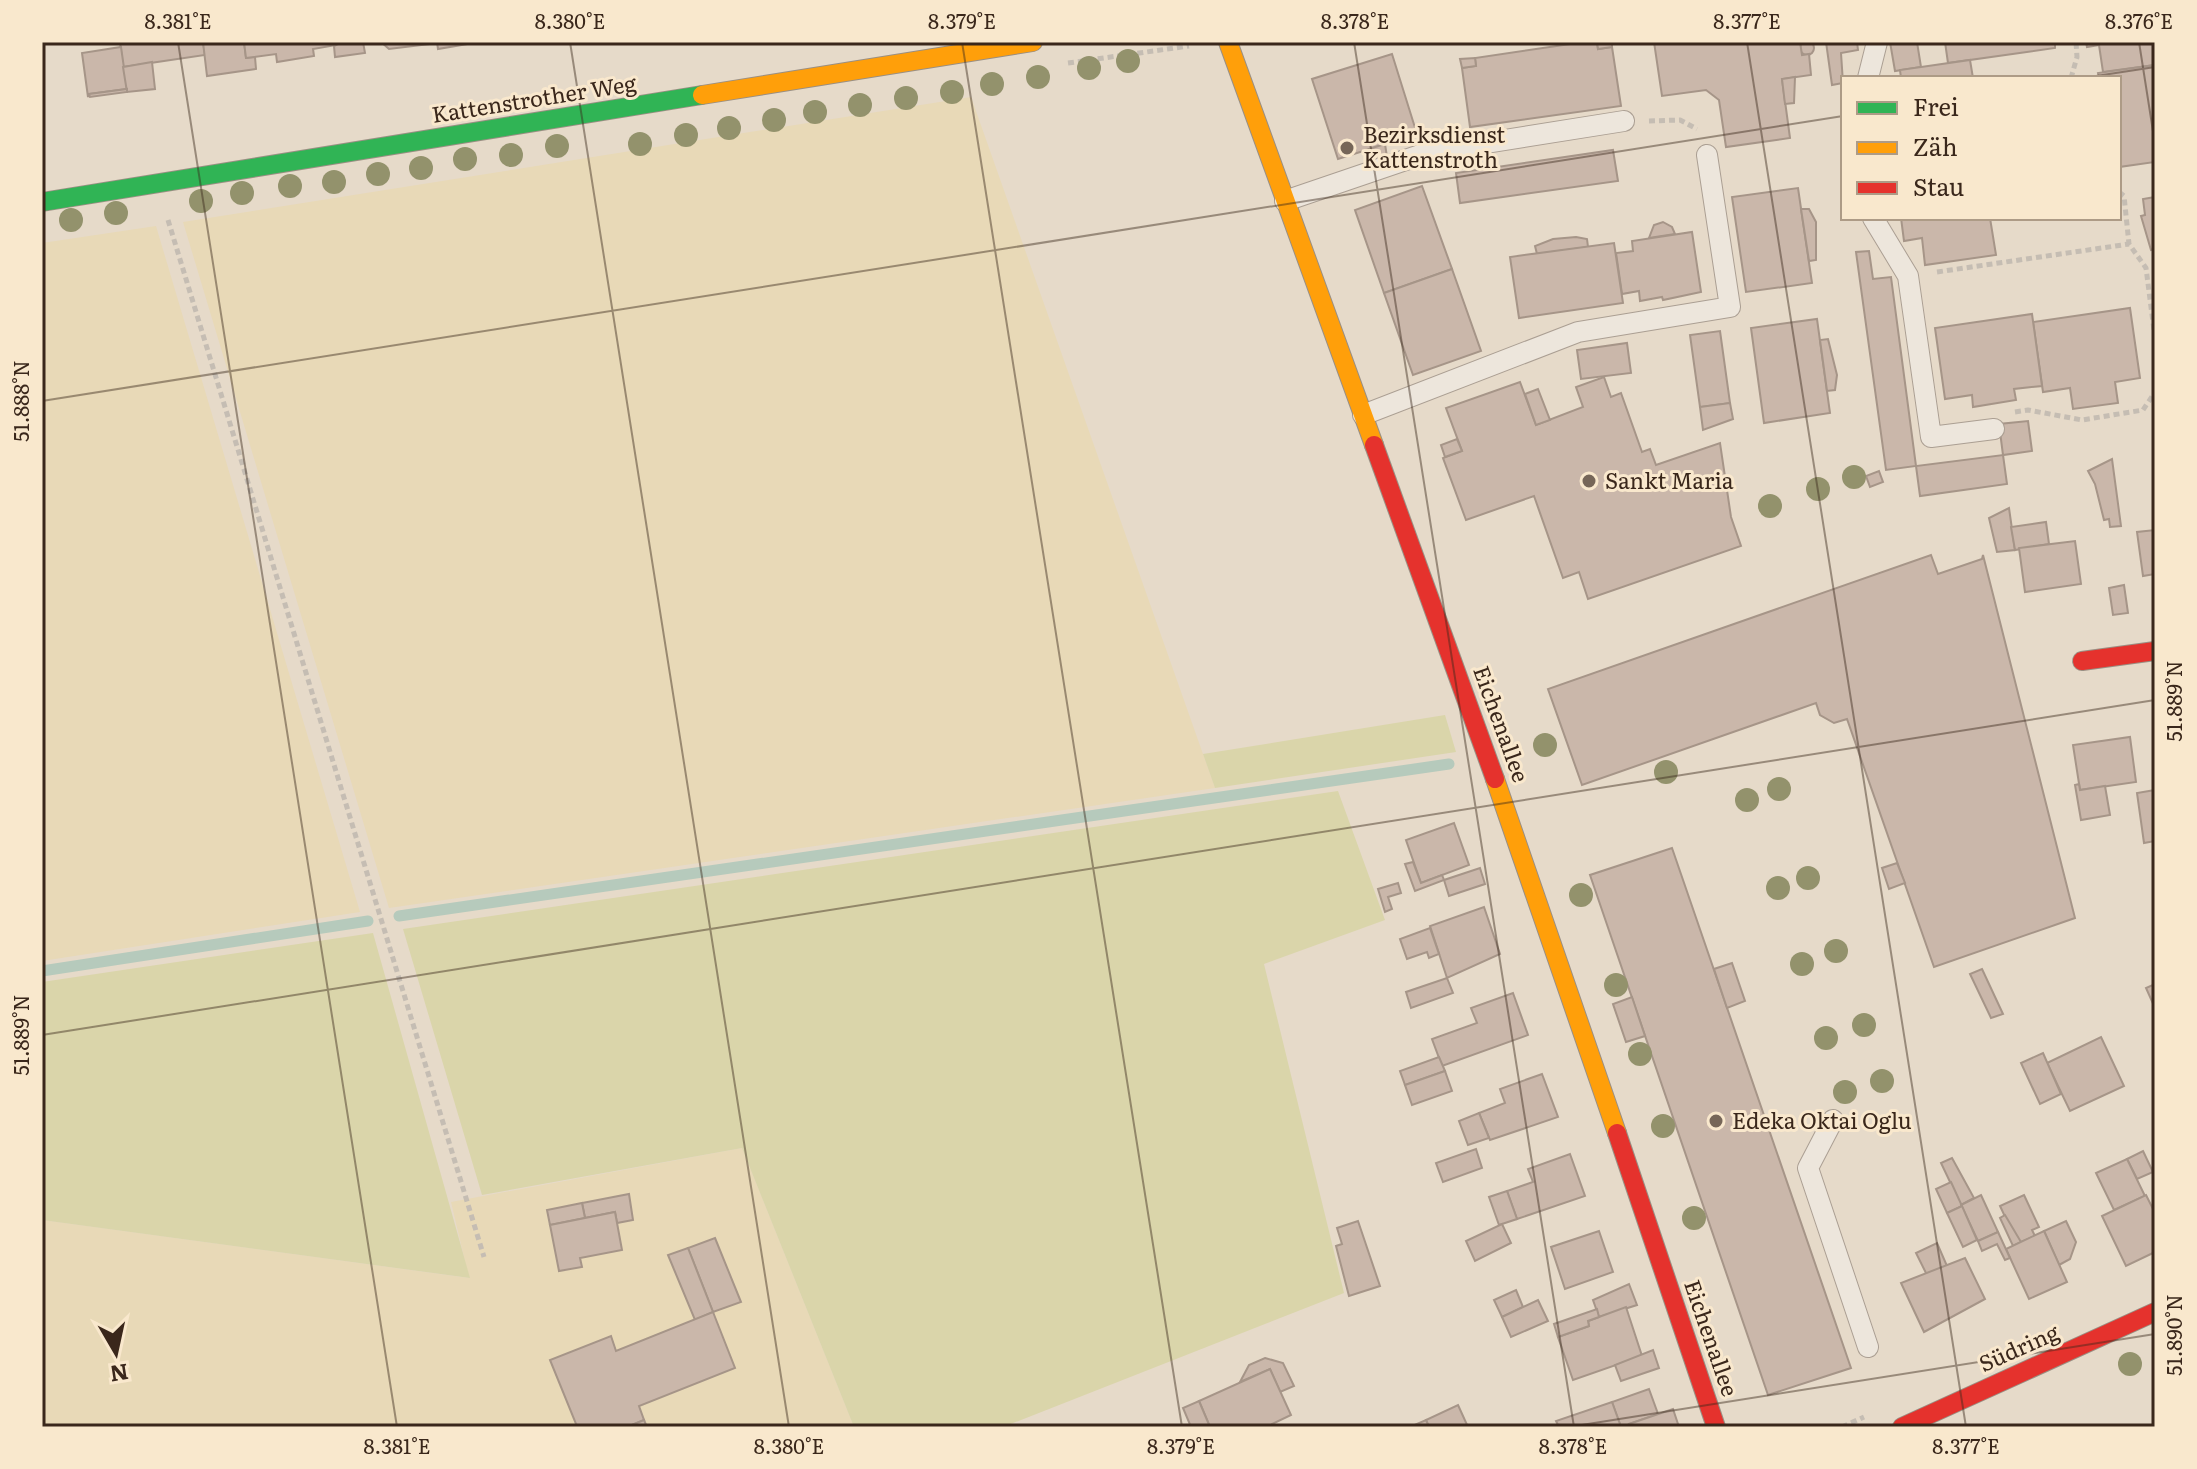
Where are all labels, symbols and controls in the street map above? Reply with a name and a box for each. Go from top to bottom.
text: 8.381°E [145,5,212,35]
text: 8.380°E [535,5,605,35]
text: 8.379°E [928,5,996,35]
text: 8.378°E [1321,5,1389,35]
text: 8.377°E [1713,5,1781,35]
text: 8.376°E [2105,5,2173,35]
street label: Kattenstrother Weg [429,65,639,130]
legend [1841,76,2121,220]
text: Frei [1913,88,1959,123]
place label: Bezirksdienst Kattenstroth [1363,117,1505,175]
text: Zäh [1913,128,1958,163]
marker: Bezirksdienst Kattenstroth [1338,139,1356,157]
text: Stau [1913,168,1964,203]
text: 51.888°N [5,360,35,442]
place label: Sankt Maria [1605,463,1734,496]
marker: Sankt Maria [1580,472,1598,490]
street label: Eichenallee [1466,661,1539,786]
text: 51.889°N [2158,661,2188,741]
text: 51.889°N [5,995,35,1075]
place label: Edeka Oktai Oglu [1732,1103,1912,1136]
marker: Edeka Oktai Oglu [1707,1112,1725,1130]
street label: Eichenallee [1677,1275,1748,1400]
text: 51.890°N [2158,1294,2188,1376]
north arrow [76,1313,156,1393]
street label: Südring [1973,1314,2065,1379]
text: N [108,1356,131,1392]
text: 8.381°E [364,1430,431,1460]
text: 8.380°E [754,1430,824,1460]
text: 8.379°E [1147,1430,1215,1460]
text: 8.378°E [1539,1430,1607,1460]
text: 8.377°E [1932,1430,2000,1460]

